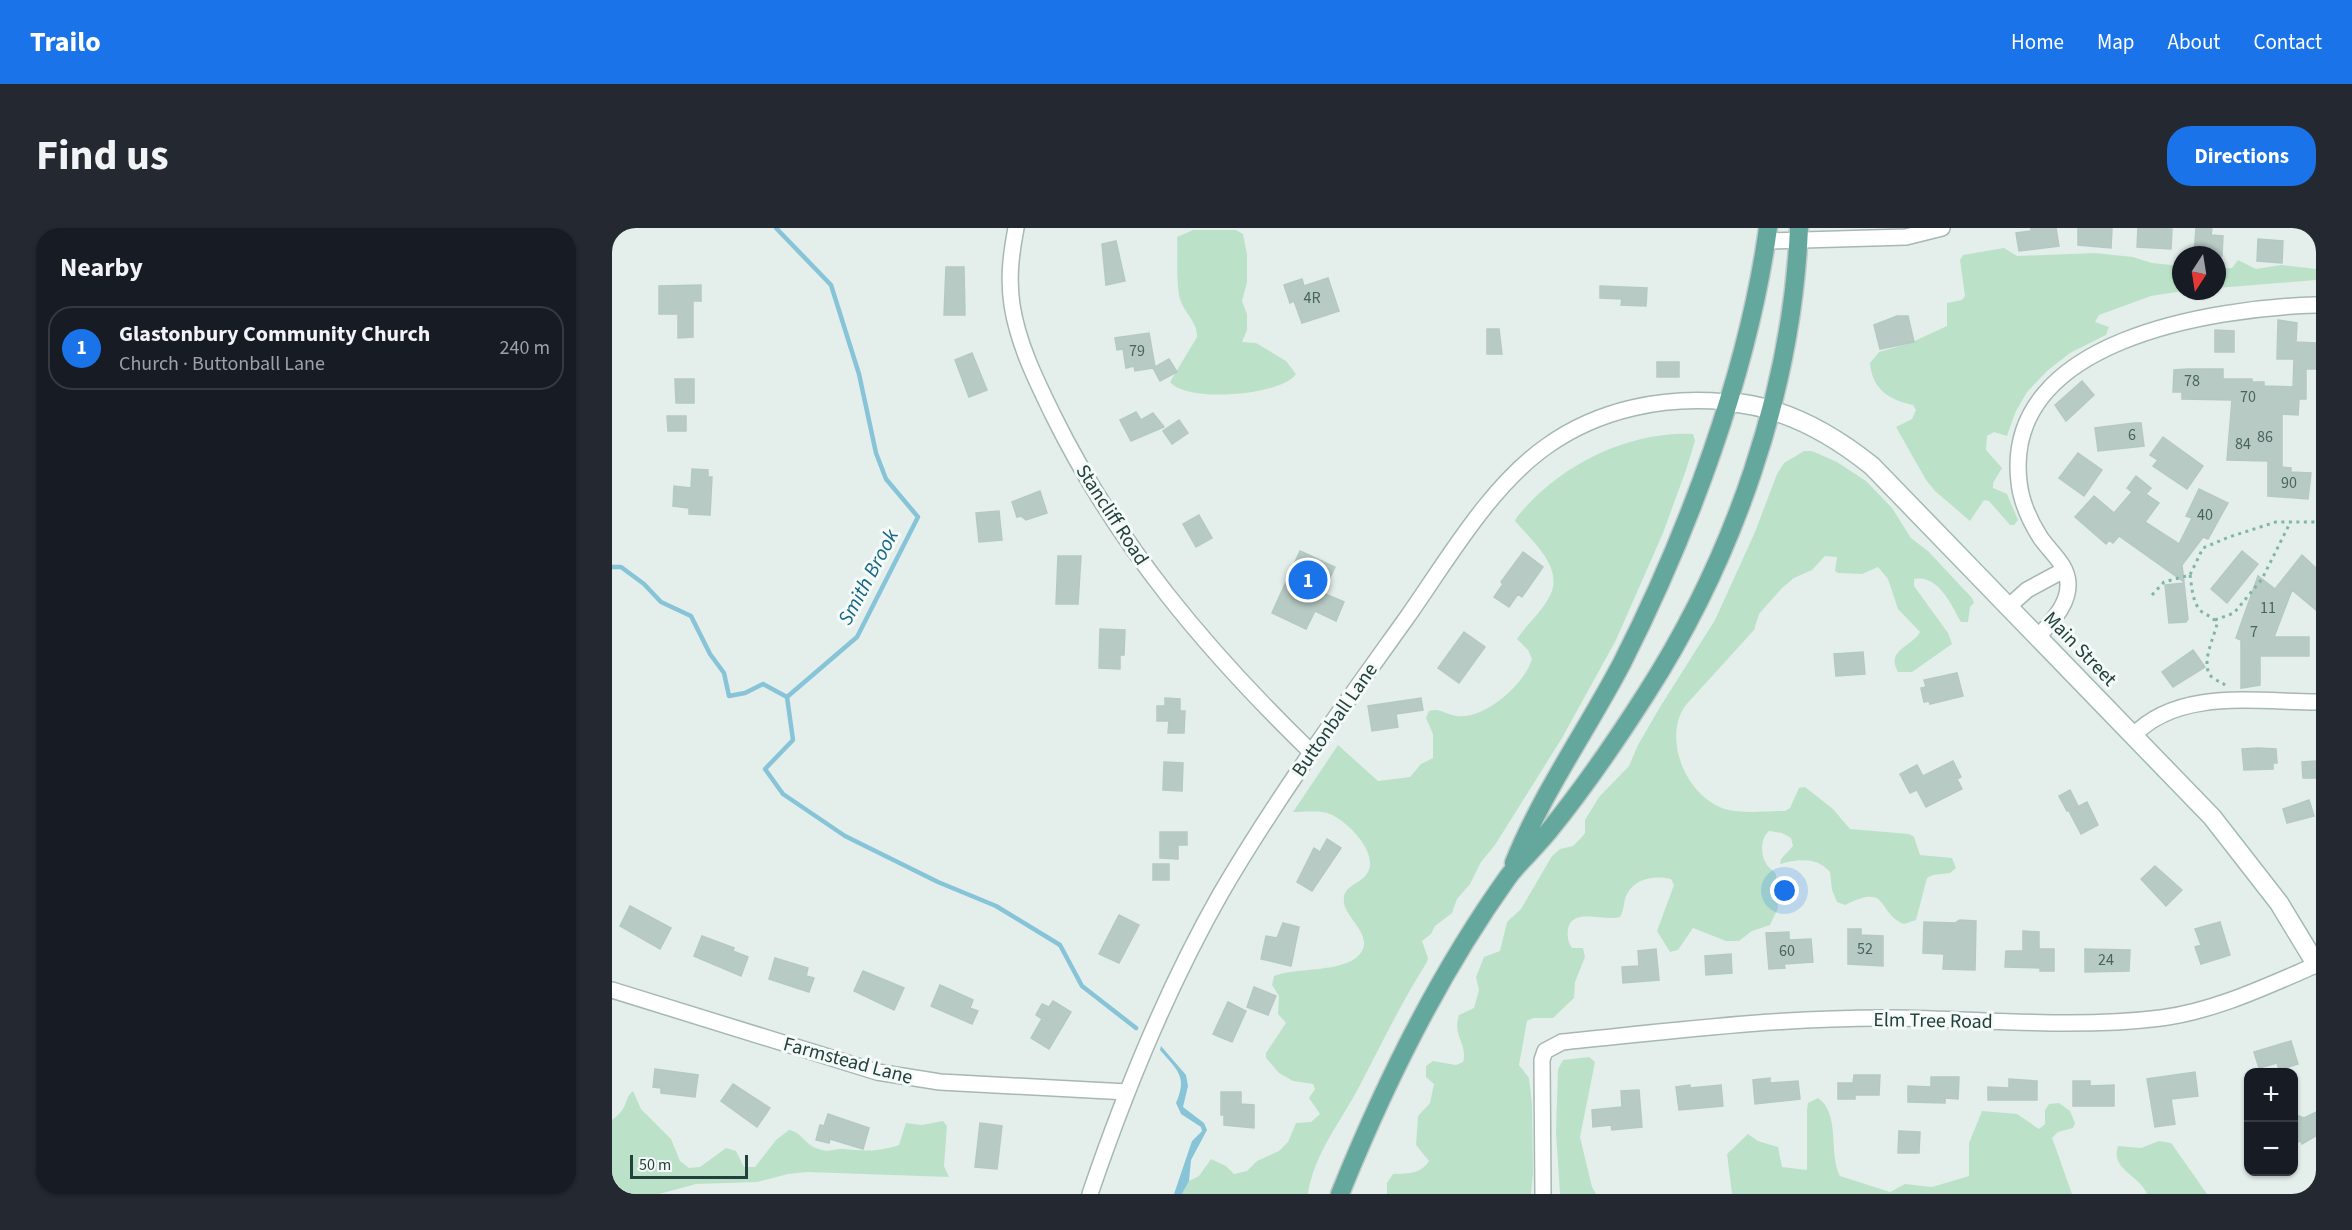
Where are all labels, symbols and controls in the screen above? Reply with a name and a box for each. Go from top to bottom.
text: Trailo [30,22,101,62]
text: Home [2011,27,2064,57]
text: Map [2097,27,2135,57]
text: About [2168,27,2220,57]
text: Contact [2253,27,2322,57]
text: Find us [36,126,169,186]
button: Directions [2167,126,2316,186]
north arrow [2172,246,2226,300]
text: Nearby [60,249,143,286]
house number: 4R [1303,287,1321,309]
text: Glastonbury Community Church [119,318,430,350]
text: 1 [76,334,87,362]
text: 240 m [500,334,550,362]
house number: 79 [1129,340,1145,362]
text: Church · Buttonball Lane [119,350,325,378]
house number: 78 [2184,370,2200,392]
house number: 70 [2240,386,2256,408]
house number: 6 [2128,424,2136,446]
house number: 86 [2257,426,2273,448]
house number: 84 [2235,433,2251,455]
street label: Stancliff Road [1069,459,1155,571]
house number: 90 [2281,472,2297,494]
house number: 40 [2197,504,2213,526]
water label: Smith Brook [830,523,906,630]
pin: 1 [1288,558,1328,602]
house number: 11 [2260,597,2276,619]
street label: Main Street [2037,605,2123,693]
house number: 7 [2250,621,2258,643]
street label: Buttonball Lane [1285,657,1385,783]
your location [1770,876,1799,905]
house number: 52 [1857,938,1873,960]
house number: 60 [1779,940,1795,962]
house number: 24 [2098,949,2114,971]
street label: Elm Tree Road [1873,1006,1993,1036]
street label: Farmstead Lane [780,1030,916,1092]
map controls [2244,1068,2298,1176]
button: + [2244,1068,2298,1122]
button: − [2244,1122,2298,1176]
scale bar [630,1152,748,1180]
text: 50 m [639,1154,671,1176]

